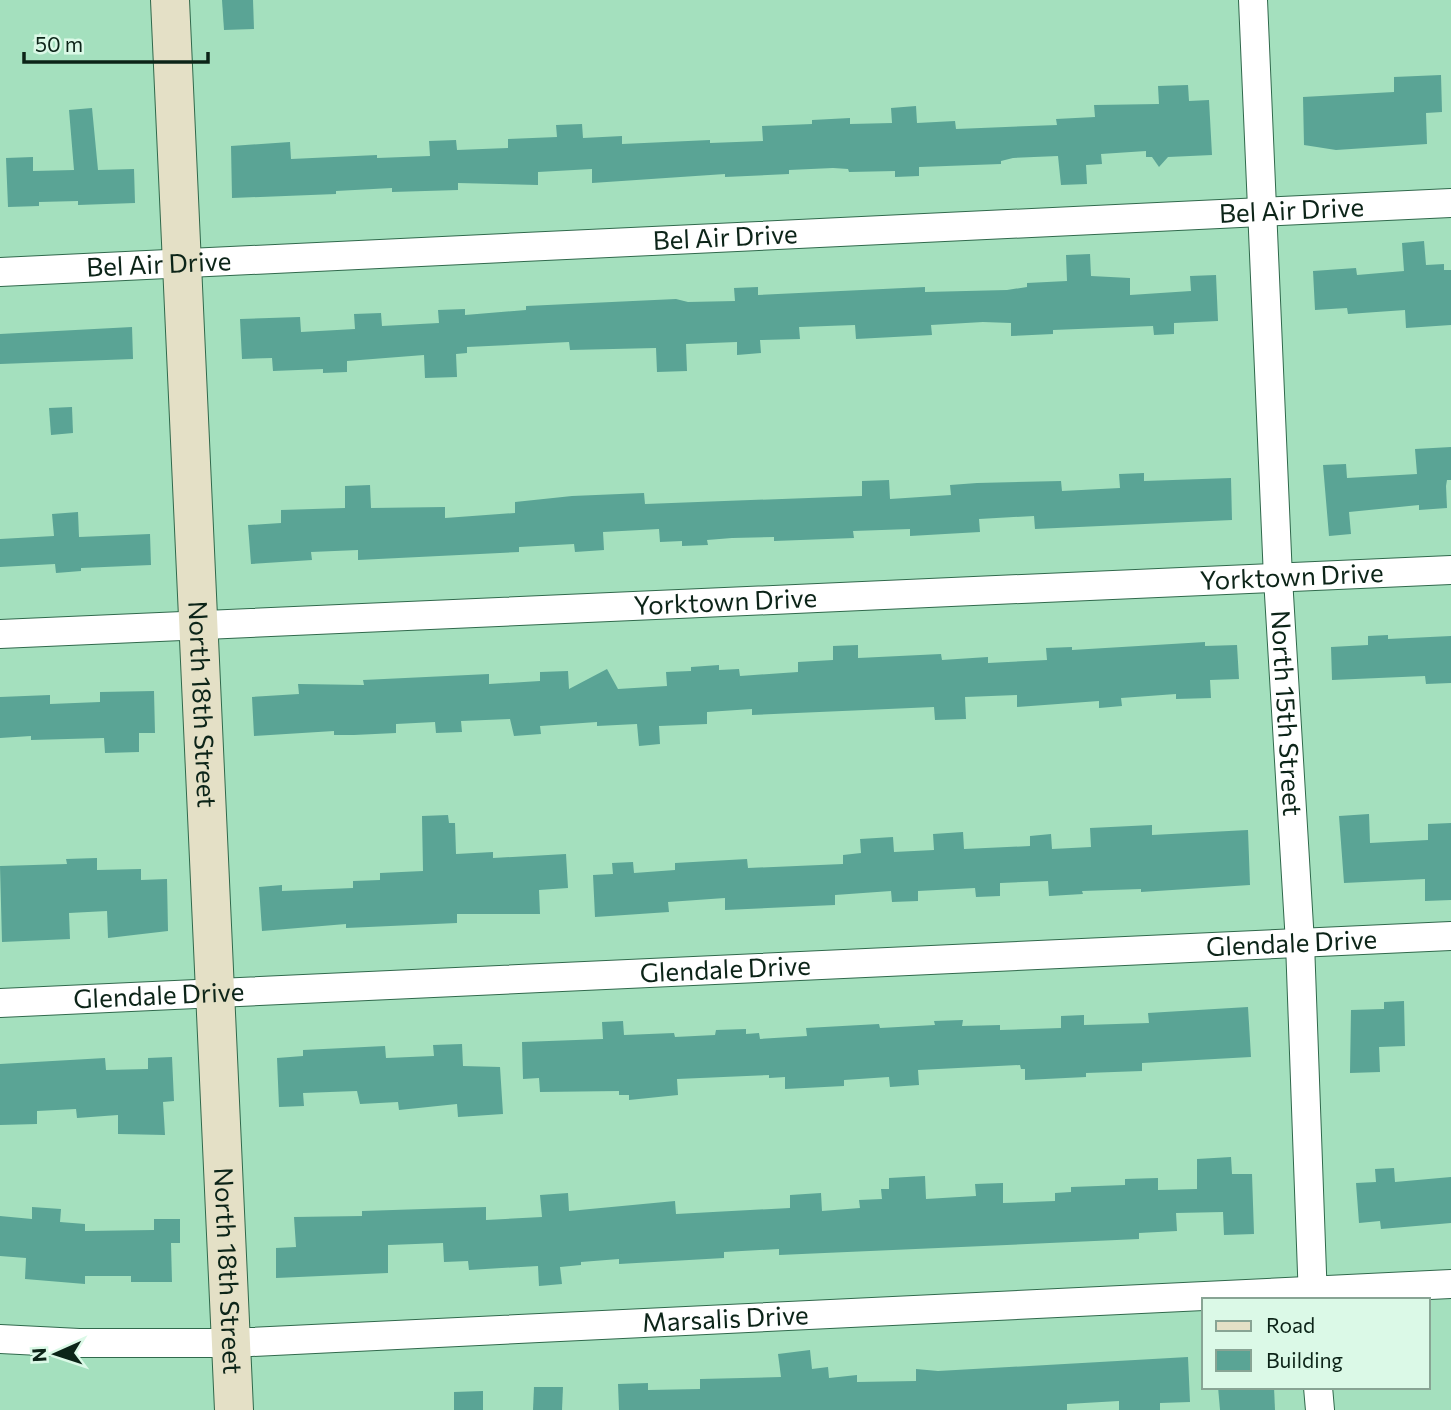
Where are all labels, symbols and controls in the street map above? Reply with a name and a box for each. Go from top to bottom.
scale bar [24,21,208,65]
text: 50 m [35,31,83,56]
street label: Bel Air Drive [1218,190,1365,228]
street label: Bel Air Drive [652,217,798,255]
street label: Bel Air Drive [86,244,232,282]
street label: Yorktown Drive [1199,556,1384,595]
street label: Yorktown Drive [633,581,818,620]
street label: North 18th Street [183,600,224,808]
street label: North 15th Street [1266,609,1309,817]
street label: Glendale Drive [1205,922,1378,961]
street label: Glendale Drive [639,949,811,987]
street label: Glendale Drive [73,975,245,1014]
street label: North 18th Street [209,1166,249,1375]
street label: Marsalis Drive [641,1298,809,1337]
legend [1202,1298,1430,1389]
text: Road [1266,1312,1315,1337]
north arrow [21,1319,91,1389]
text: N [27,1347,50,1363]
text: Building [1266,1347,1343,1372]

